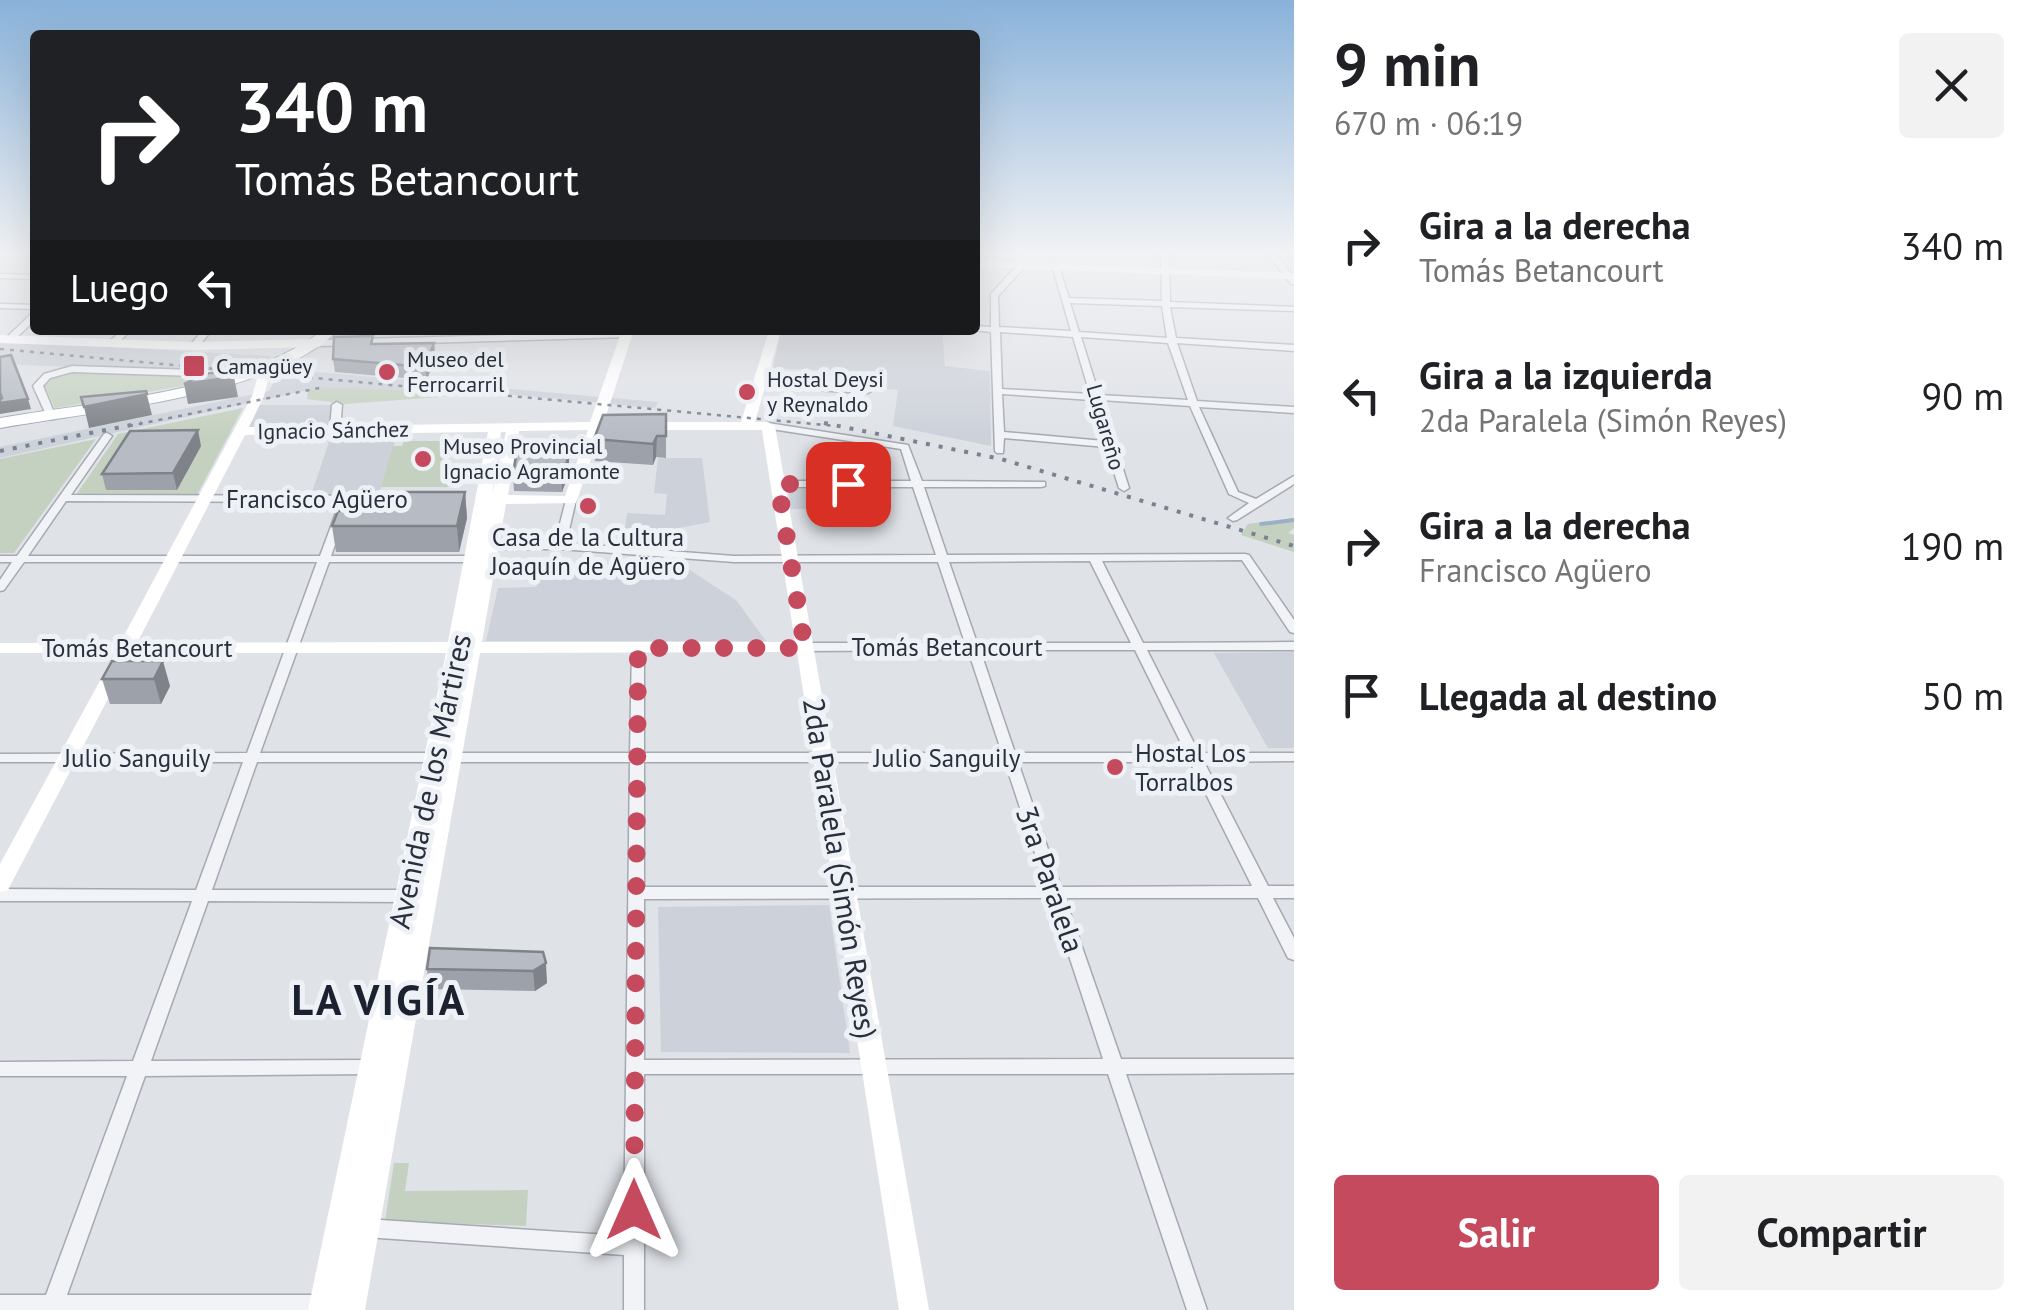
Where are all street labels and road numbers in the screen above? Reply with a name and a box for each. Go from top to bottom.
street label: Lugareño [1080,381,1132,473]
street label: Ignacio Sánchez [257,415,409,445]
street label: Francisco Agüero [226,483,408,515]
street label: Avenida de los Mártires [379,630,479,932]
street label: Tomás Betancourt [851,631,1043,663]
street label: Tomás Betancourt [41,632,233,664]
street label: 2da Paralela (Simón Reyes) [795,695,887,1041]
street label: Julio Sanguily [63,742,211,774]
street label: Julio Sanguily [873,742,1021,774]
street label: 3ra Paralela [1008,800,1094,958]

